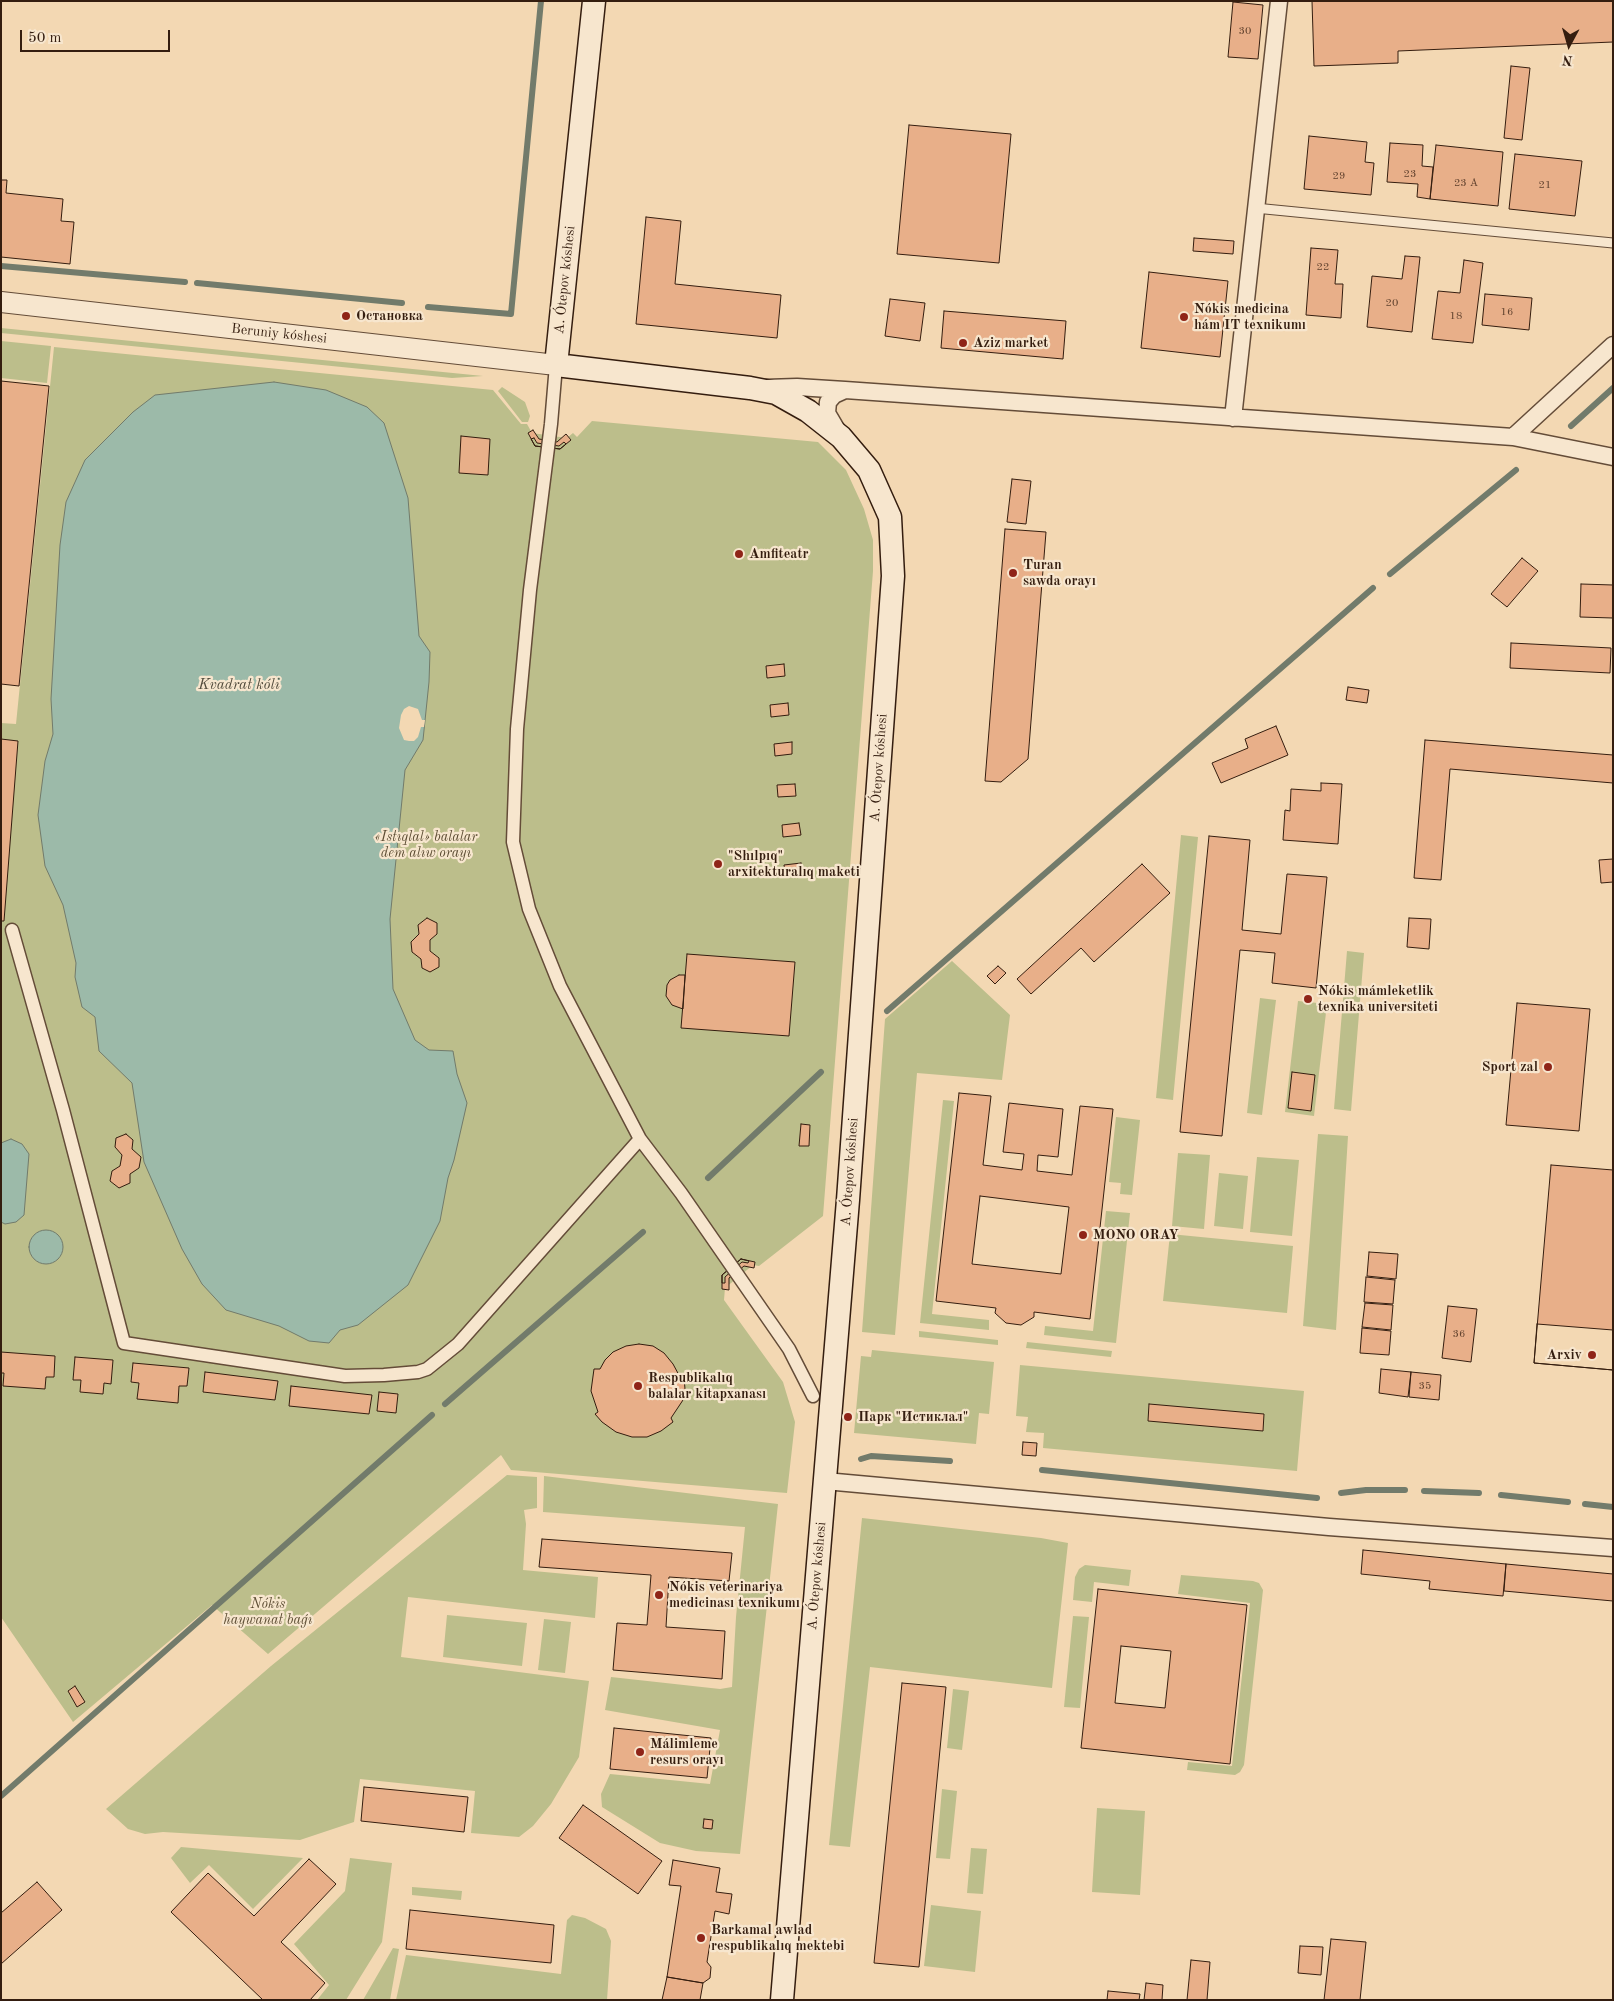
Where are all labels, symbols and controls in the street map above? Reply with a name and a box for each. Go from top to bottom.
scale bar [22,20,172,52]
north arrow [1544,20,1594,70]
house number: 30 [1239,24,1251,38]
text: 50 m [28,31,62,46]
text: N [1561,52,1573,67]
house number: 23 [1404,167,1416,181]
house number: 29 [1333,169,1345,183]
house number: 23 А [1454,176,1478,190]
house number: 21 [1539,178,1551,192]
street label: A. Ótepov kóshesi [551,225,579,335]
house number: 22 [1317,260,1329,274]
house number: 20 [1386,296,1398,310]
place label: Nókis medicina hám IT texnikumı [1194,301,1306,334]
house number: 16 [1501,305,1513,319]
place label: Остановка [356,308,423,324]
house number: 18 [1450,309,1462,323]
marker: Остановка [340,310,352,322]
marker: Nókis medicina hám IT texnikumı [1178,311,1190,323]
street label: Beruniy kóshesi [230,321,328,347]
place label: Aziz market [973,335,1048,351]
marker: Aziz market [957,337,969,349]
place label: Amfiteatr [749,546,809,562]
marker: Amfiteatr [733,548,745,560]
place label: Turan sawda orayı [1023,557,1096,590]
marker: Turan sawda orayı [1007,567,1019,579]
water label: Kvadrat kóli [198,676,280,694]
street label: A. Ótepov kóshesi [867,713,891,823]
park label: «Istıqlal» balalar dem alıw orayı [375,829,477,862]
place label: "Shılpıq" arxitekturalıq maketi [728,848,860,880]
marker: "Shılpıq" arxitekturalıq maketi [712,858,724,870]
place label: Nókis mámleketlik texnika universiteti [1318,983,1438,1016]
marker: Nókis mámleketlik texnika universiteti [1302,993,1314,1005]
place label: Sport zal [1482,1059,1538,1075]
marker: Sport zal [1542,1061,1554,1073]
street label: A. Ótepov kóshesi [838,1117,862,1227]
place label: MONO ORAY [1093,1227,1179,1243]
marker: MONO ORAY [1077,1229,1089,1241]
house number: 36 [1453,1327,1465,1341]
place label: Arxiv [1547,1347,1582,1363]
marker: Arxiv [1586,1349,1598,1361]
place label: Respublikalıq balalar kitapxanası [648,1370,766,1402]
house number: 35 [1419,1379,1431,1393]
marker: Respublikalıq balalar kitapxanası [632,1380,644,1392]
place label: Парк "Истиклал" [858,1409,968,1425]
marker: Парк "Истиклал" [842,1411,854,1423]
street label: A. Ótepov kóshesi [804,1521,830,1631]
place label: Nókis veterinariya medicinası texnikumı [669,1579,800,1611]
marker: Nókis veterinariya medicinası texnikumı [653,1589,665,1601]
park label: Nókis haywanat baǵı [224,1596,312,1628]
place label: Málimleme resurs orayı [650,1736,724,1768]
marker: Málimleme resurs orayı [634,1746,646,1758]
place label: Barkamal awlad respublikalıq mektebi [711,1922,844,1954]
marker: Barkamal awlad respublikalıq mektebi [695,1932,707,1944]

